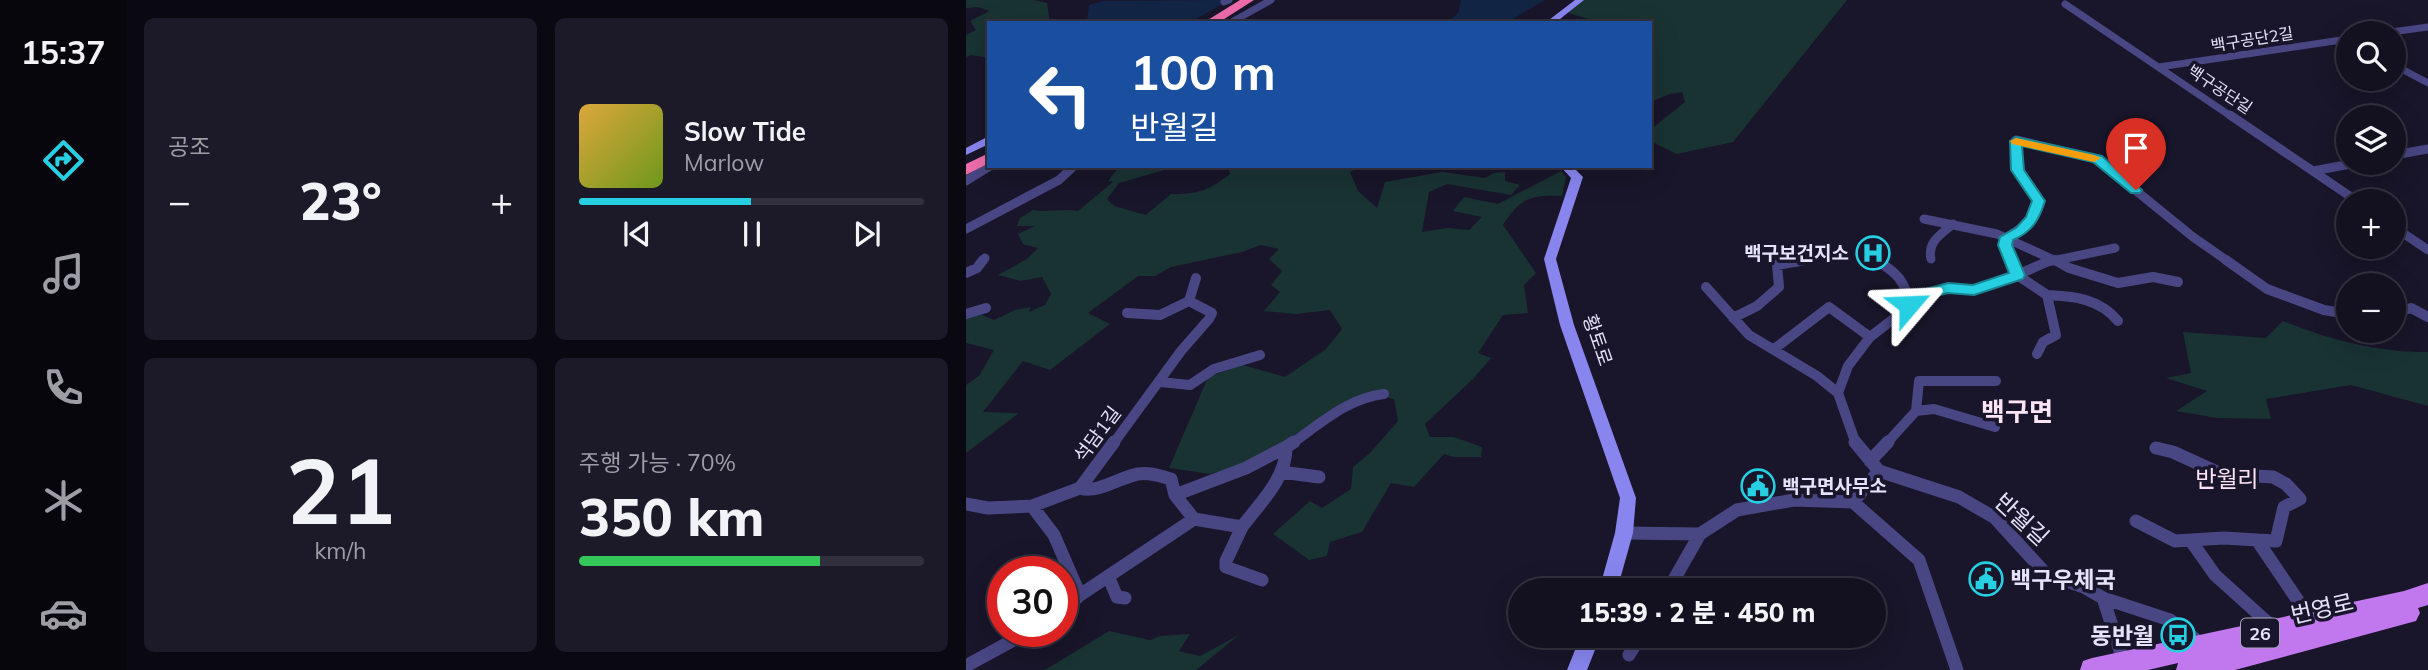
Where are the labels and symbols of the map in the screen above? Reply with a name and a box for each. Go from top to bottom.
street label: 백구공단2길 [2209,23,2295,55]
street label: 백구공단길 [2184,60,2256,118]
pin [2106,118,2166,190]
hospital icon: 백구보건지소 [1854,234,1892,272]
place label: 백구보건지소 [1744,241,1849,265]
position arrow [1872,268,1946,342]
street label: 황토로 [1578,311,1618,369]
district label: 백구면 [1981,395,2053,428]
street label: 석담1길 [1068,401,1126,467]
district label: 반월리 [2195,464,2259,493]
public building icon: 백구면사무소 [1739,467,1777,505]
place label: 백구면사무소 [1782,474,1887,498]
street label: 반월길 [1989,487,2055,551]
speed limit sign: 30 [987,556,1078,647]
public building icon: 백구우체국 [1967,560,2005,598]
place label: 백구우체국 [2010,565,2116,594]
street label: 번영로 [2288,587,2356,629]
bus stop icon: 동반월 [2159,616,2197,654]
road number: 26 [2241,618,2279,648]
place label: 동반월 [2091,621,2154,650]

